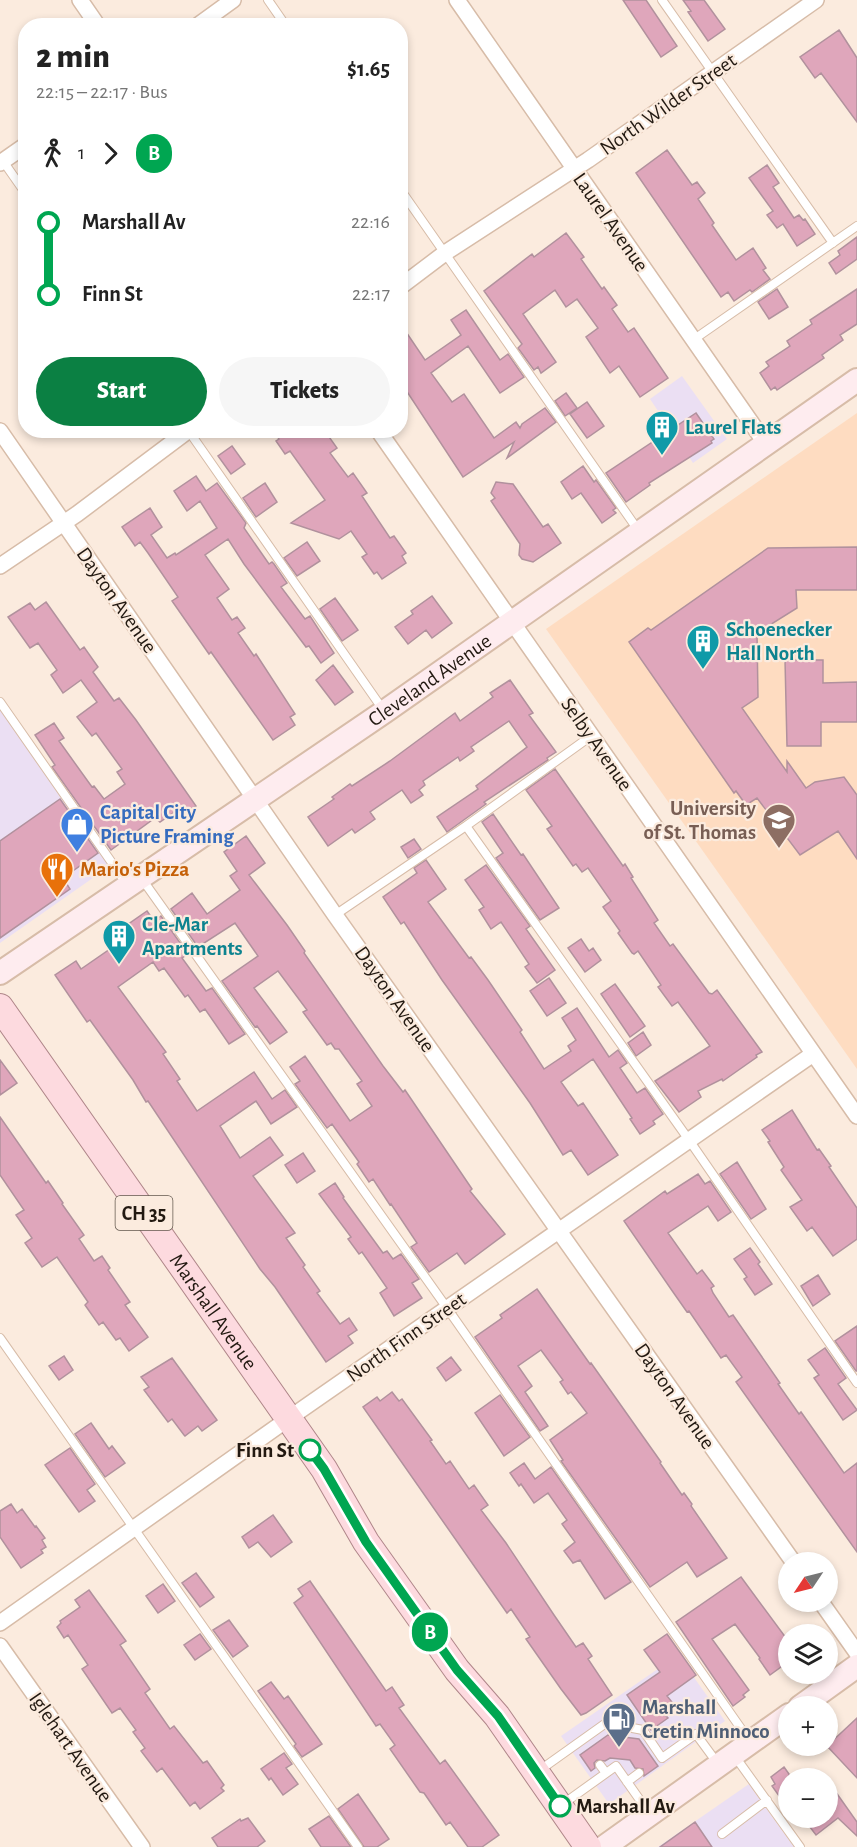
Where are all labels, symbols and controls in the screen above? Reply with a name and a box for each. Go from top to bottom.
text: 2 min [36,41,110,74]
street label: North Wilder Street [596,49,741,159]
text: $1.65 [347,58,390,80]
text: 22:15 – 22:17 · Bus [36,82,168,102]
icon: walk [36,137,69,170]
icon: forward [94,137,127,170]
text: 1 [78,143,85,163]
text: B [148,143,160,164]
street label: Laurel Avenue [569,169,652,276]
text: Marshall Av [82,211,186,233]
text: 22:16 [351,212,390,232]
text: Finn St [82,283,143,305]
text: 22:17 [352,284,390,304]
button: Start [36,357,207,426]
button: Tickets [219,357,390,426]
building icon: Laurel Flats [644,409,680,456]
place label: Laurel Flats [685,417,781,438]
street label: Dayton Avenue [72,543,161,657]
place label: Schoenecker Hall North [726,619,833,664]
building icon: Schoenecker Hall North [685,623,721,670]
street label: Cleveland Avenue [364,630,495,731]
street label: Selby Avenue [557,694,636,795]
place label: University of St. Thomas [644,798,757,843]
place label: Capital City Picture Framing [100,802,234,847]
school or university icon: University of St. Thomas [761,802,797,849]
shop icon: Capital City Picture Framing [59,806,95,853]
restaurant icon: Mario's Pizza [39,851,75,898]
place label: Mario's Pizza [80,859,189,880]
place label: Cle-Mar Apartments [142,914,243,959]
building icon: Cle-Mar Apartments [101,918,137,965]
street label: Dayton Avenue [350,942,439,1056]
road number: CH 35 [116,1196,172,1230]
street label: Marshall Avenue [165,1250,261,1374]
street label: North Finn Street [343,1288,470,1386]
street label: Dayton Avenue [630,1339,719,1453]
marker: Finn St [299,1439,321,1461]
place label: Finn St [236,1440,294,1461]
north arrow [778,1552,838,1612]
map controls [778,1552,838,1828]
line badge: B [410,1612,450,1652]
text: B [424,1622,436,1643]
button: layers [778,1624,838,1684]
street label: Iglehart Avenue [25,1689,116,1806]
button: + [778,1696,838,1756]
place label: Marshall Cretin Minnoco [642,1697,770,1742]
fuel station icon: Marshall Cretin Minnoco [601,1701,637,1748]
button: − [778,1768,838,1828]
marker: Marshall Av [549,1795,571,1817]
place label: Marshall Av [576,1796,675,1817]

